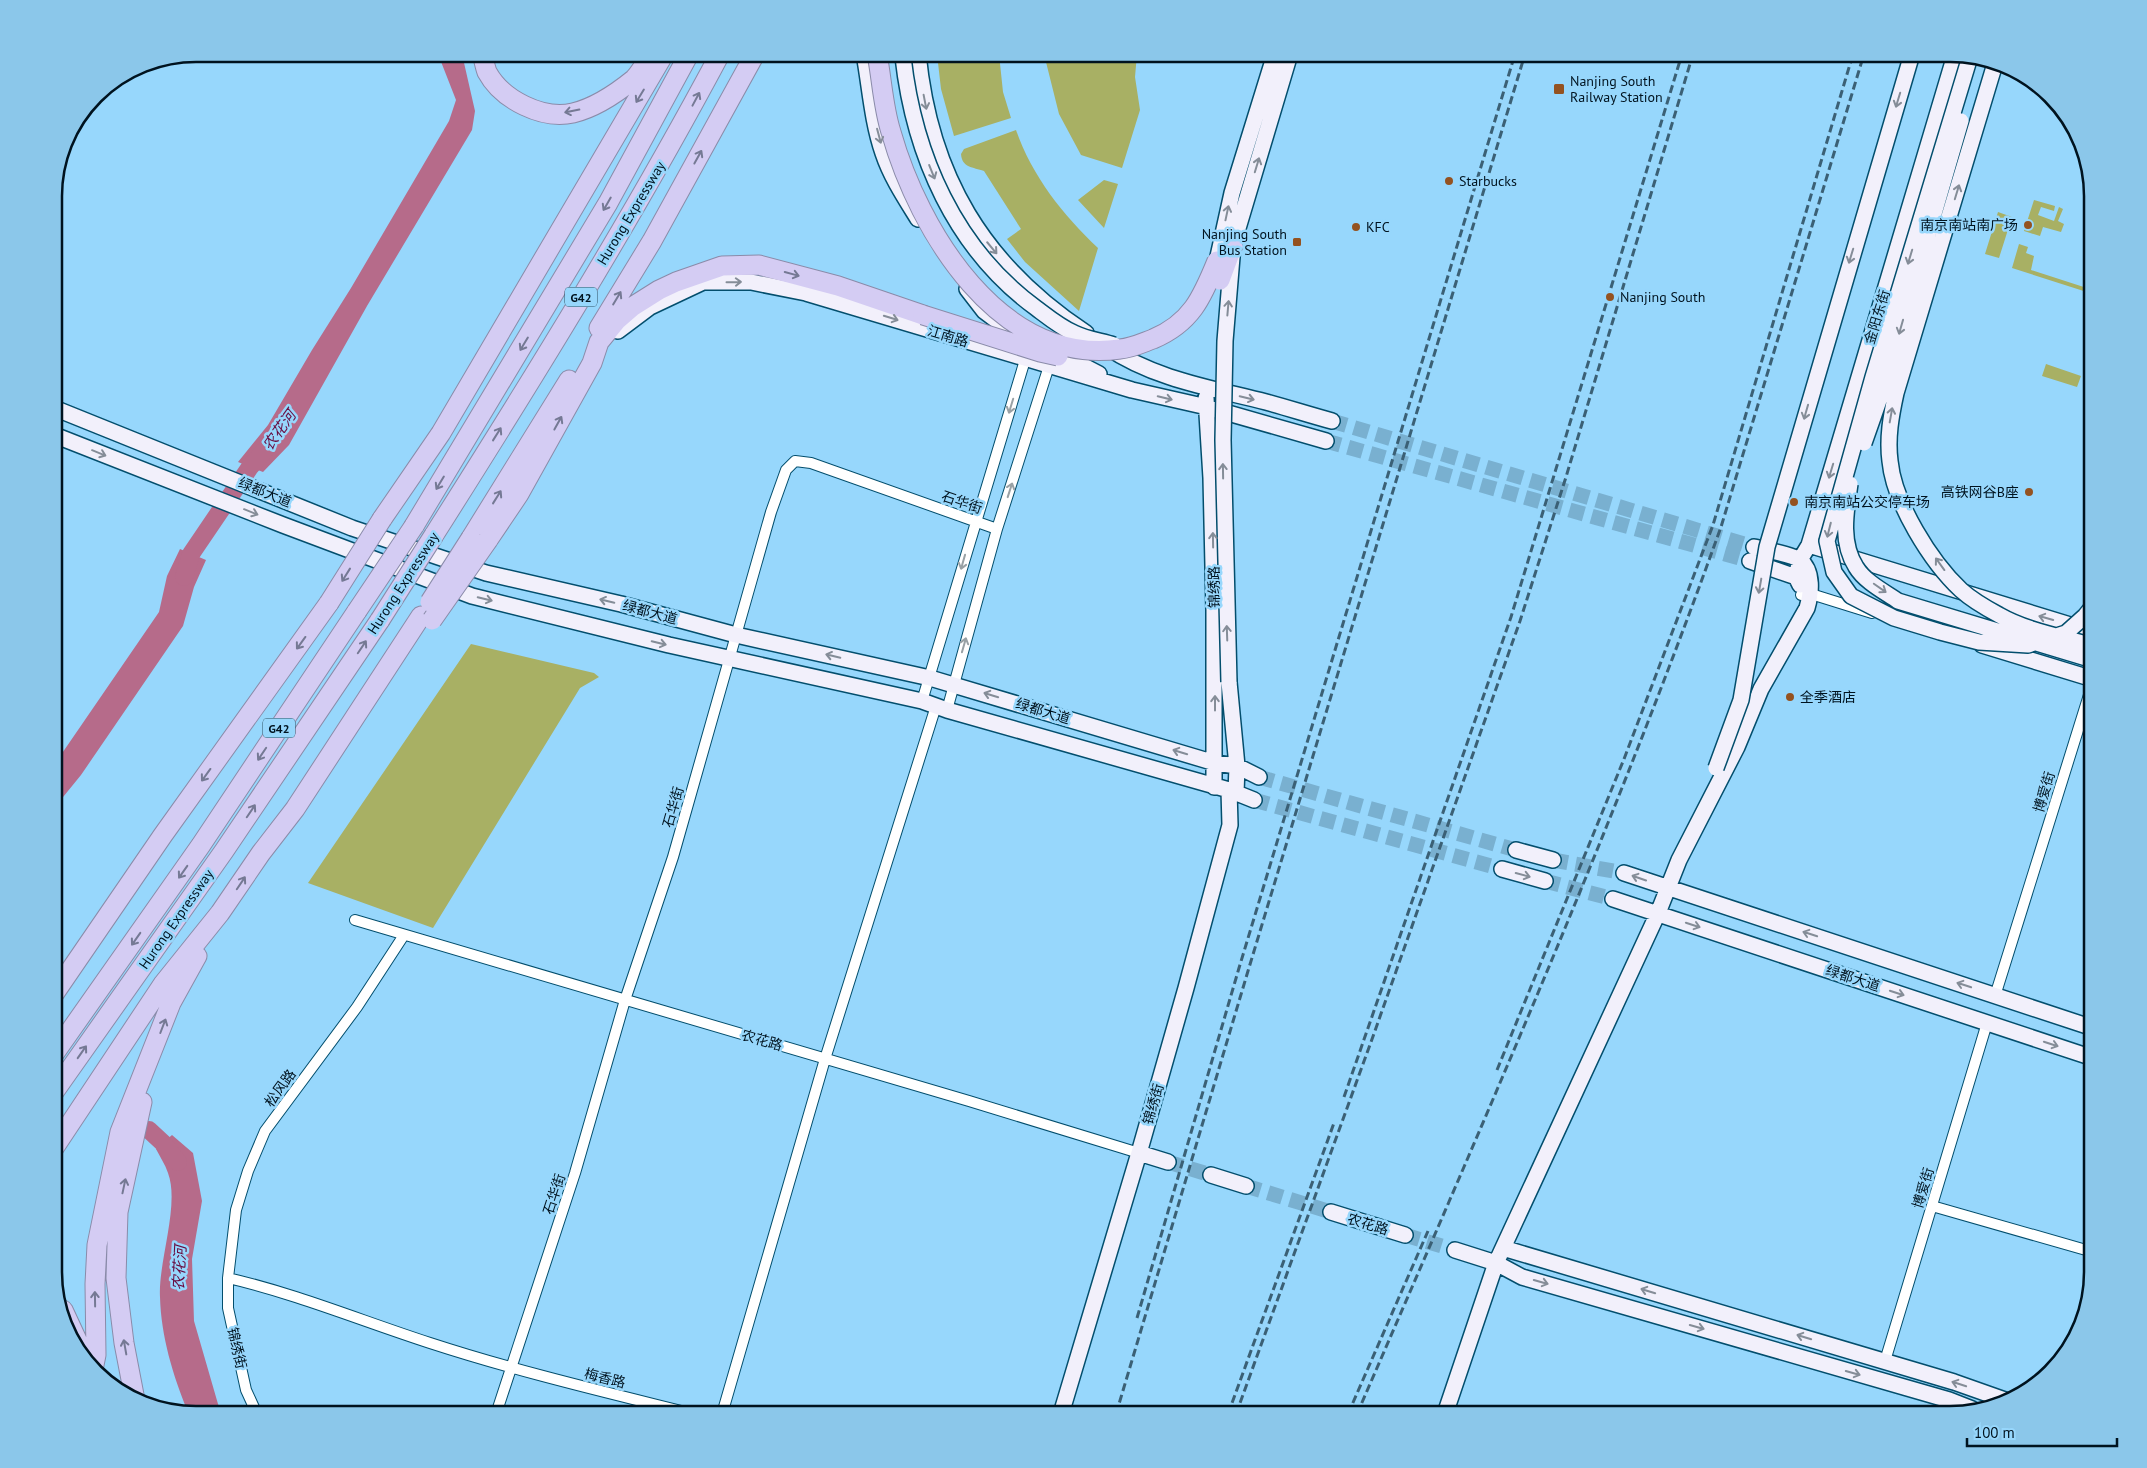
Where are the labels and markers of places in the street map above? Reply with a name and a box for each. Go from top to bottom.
place label: Nanjing South Railway Station [1570,72,1663,106]
marker: Nanjing South Railway Station [1552,82,1566,96]
place label: Starbucks [1459,172,1517,190]
marker: Starbucks [1443,175,1455,187]
place label: 南京南站南广场 [1920,216,2018,234]
place label: KFC [1366,218,1390,236]
marker: 南京南站南广场 [2022,219,2034,231]
marker: KFC [1350,221,1362,233]
place label: Nanjing South Bus Station [1202,225,1287,259]
marker: Nanjing South Bus Station [1291,236,1303,248]
place label: Nanjing South [1620,288,1705,306]
marker: Nanjing South [1604,291,1616,303]
place label: 高铁网谷B座 [1941,483,2019,501]
marker: 高铁网谷B座 [2023,486,2035,498]
place label: 南京南站公交停车场 [1804,493,1930,511]
marker: 南京南站公交停车场 [1788,496,1800,508]
place label: 全季酒店 [1800,688,1856,706]
marker: 全季酒店 [1784,691,1796,703]

